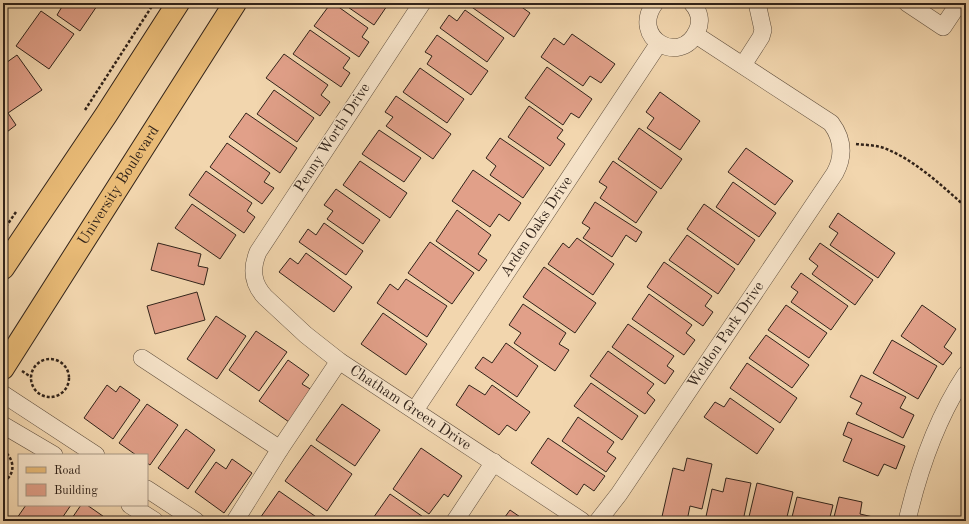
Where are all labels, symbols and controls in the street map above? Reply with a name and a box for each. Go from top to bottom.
street label: Penny Worth Drive [292,81,374,195]
street label: University Boulevard [76,123,162,248]
street label: Arden Oaks Drive [498,174,576,280]
street label: Weldon Park Drive [685,279,767,391]
street label: Chatham Green Drive [347,363,474,453]
legend [18,454,148,506]
text: Road [54,465,81,477]
text: Building [54,485,98,497]

